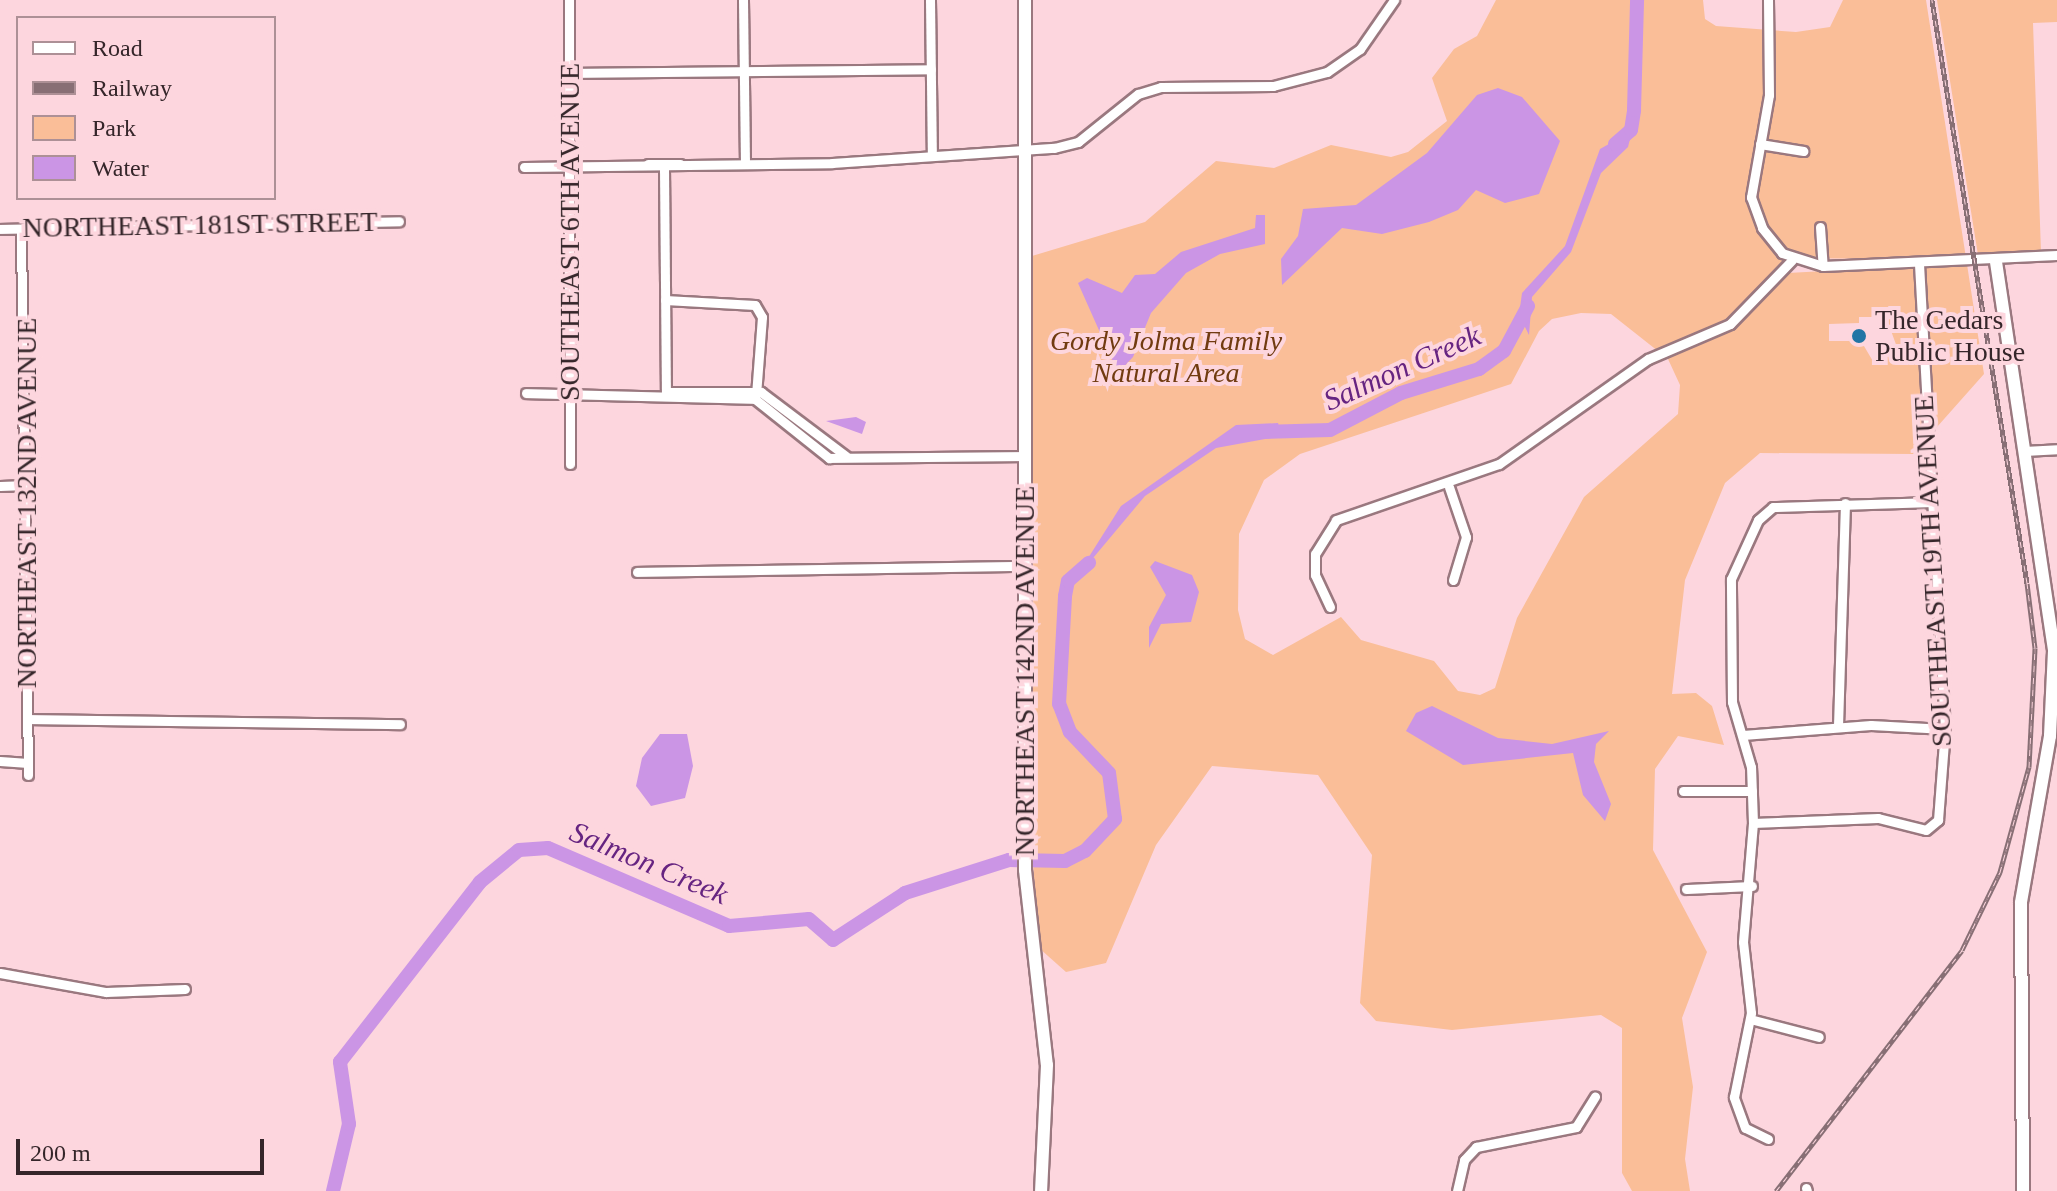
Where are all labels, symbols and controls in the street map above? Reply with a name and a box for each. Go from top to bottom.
legend [16,16,276,200]
text: Road [92,35,143,61]
street label: SOUTHEAST 6TH AVENUE [553,62,587,402]
text: Railway [92,75,172,101]
text: Park [92,115,136,141]
text: Water [92,155,149,181]
street label: NORTHEAST 181ST STREET [22,205,378,245]
place label: The Cedars Public House [1875,303,2025,369]
street label: NORTHEAST 132ND AVENUE [10,317,44,689]
water label: Salmon Creek [1318,317,1486,419]
park label: Gordy Jolma Family Natural Area [1050,324,1282,390]
marker: The Cedars Public House [1850,327,1868,345]
street label: SOUTHEAST 19TH AVENUE [1907,393,1959,749]
street label: NORTHEAST 142ND AVENUE [1008,485,1042,857]
water label: Salmon Creek [565,814,733,912]
scale bar [20,1123,268,1173]
text: 200 m [30,1140,91,1166]

